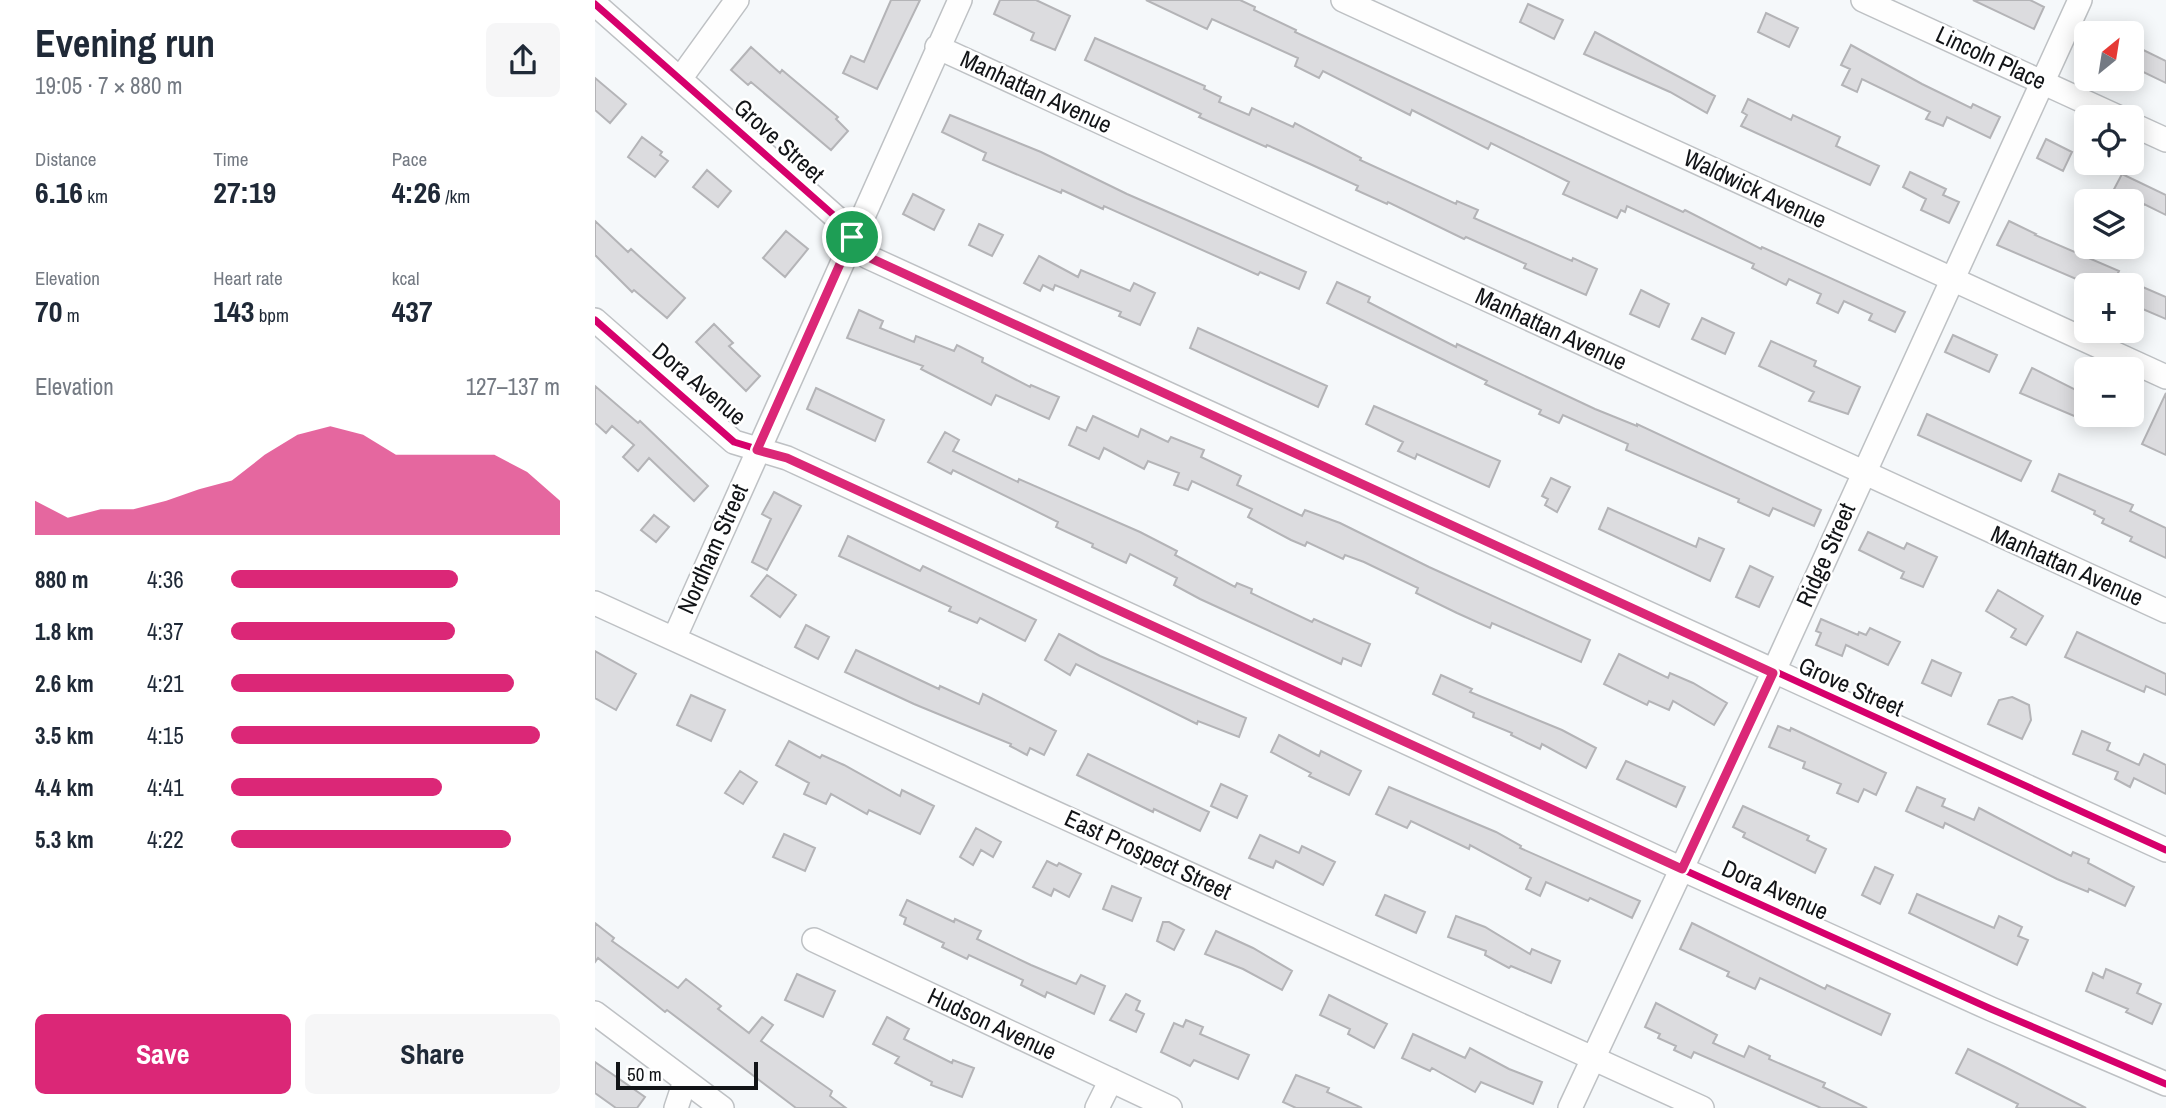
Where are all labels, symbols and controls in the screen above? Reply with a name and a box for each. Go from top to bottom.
text: Evening run [35,18,215,69]
street label: Lincoln Place [1931,18,2052,97]
north arrow [2074,21,2144,91]
map controls [2074,21,2144,427]
button: share [486,23,560,97]
street label: Manhattan Avenue [955,42,1117,140]
text: 19:05 · 7 × 880 m [35,70,182,101]
street label: Grove Street [728,91,832,190]
button: locate [2074,105,2144,175]
street label: Waldwick Avenue [1679,141,1832,235]
text: Distance [35,146,96,172]
text: Time [213,146,248,172]
text: Pace [392,146,427,172]
text: 6.16 [35,172,83,212]
text: 27:19 [213,172,276,212]
text: 4:26 [392,172,441,212]
text: km [83,183,108,209]
text: /km [441,183,470,209]
button: layers [2074,189,2144,259]
pin [822,207,882,267]
icon: arrive [833,218,871,256]
text: Elevation [35,265,100,291]
text: Heart rate [213,265,283,291]
text: kcal [392,265,419,291]
button: + [2074,273,2144,343]
street label: Manhattan Avenue [1470,279,1632,377]
text: 70 [35,291,62,331]
text: 143 [213,291,254,331]
text: 437 [392,291,433,331]
text: m [62,302,80,328]
text: bpm [254,302,289,328]
street label: Dora Avenue [646,335,753,432]
button: − [2074,357,2144,427]
text: Elevation [35,371,114,402]
text: 127–137 m [466,371,560,402]
street label: Nordham Street [669,478,755,619]
street label: Ridge Street [1788,497,1862,612]
street label: Manhattan Avenue [1986,517,2149,613]
text: 880 m [35,564,88,595]
text: 4:36 [147,564,184,595]
text: 1.8 km [35,616,94,647]
text: 4:37 [147,616,184,647]
street label: Grove Street [1794,649,1909,724]
text: 2.6 km [35,668,94,699]
text: 4:21 [147,668,184,699]
text: 3.5 km [35,720,94,751]
text: 4:15 [147,720,184,751]
text: 4.4 km [35,772,94,803]
text: 4:41 [147,772,184,803]
street label: East Prospect Street [1060,801,1237,907]
text: 5.3 km [35,824,94,855]
text: 4:22 [147,824,184,855]
street label: Dora Avenue [1717,851,1834,927]
street label: Hudson Avenue [923,979,1062,1067]
button: Save [35,1014,291,1094]
button: Share [305,1014,560,1094]
scale bar [616,1059,758,1091]
text: 50 m [627,1061,662,1087]

